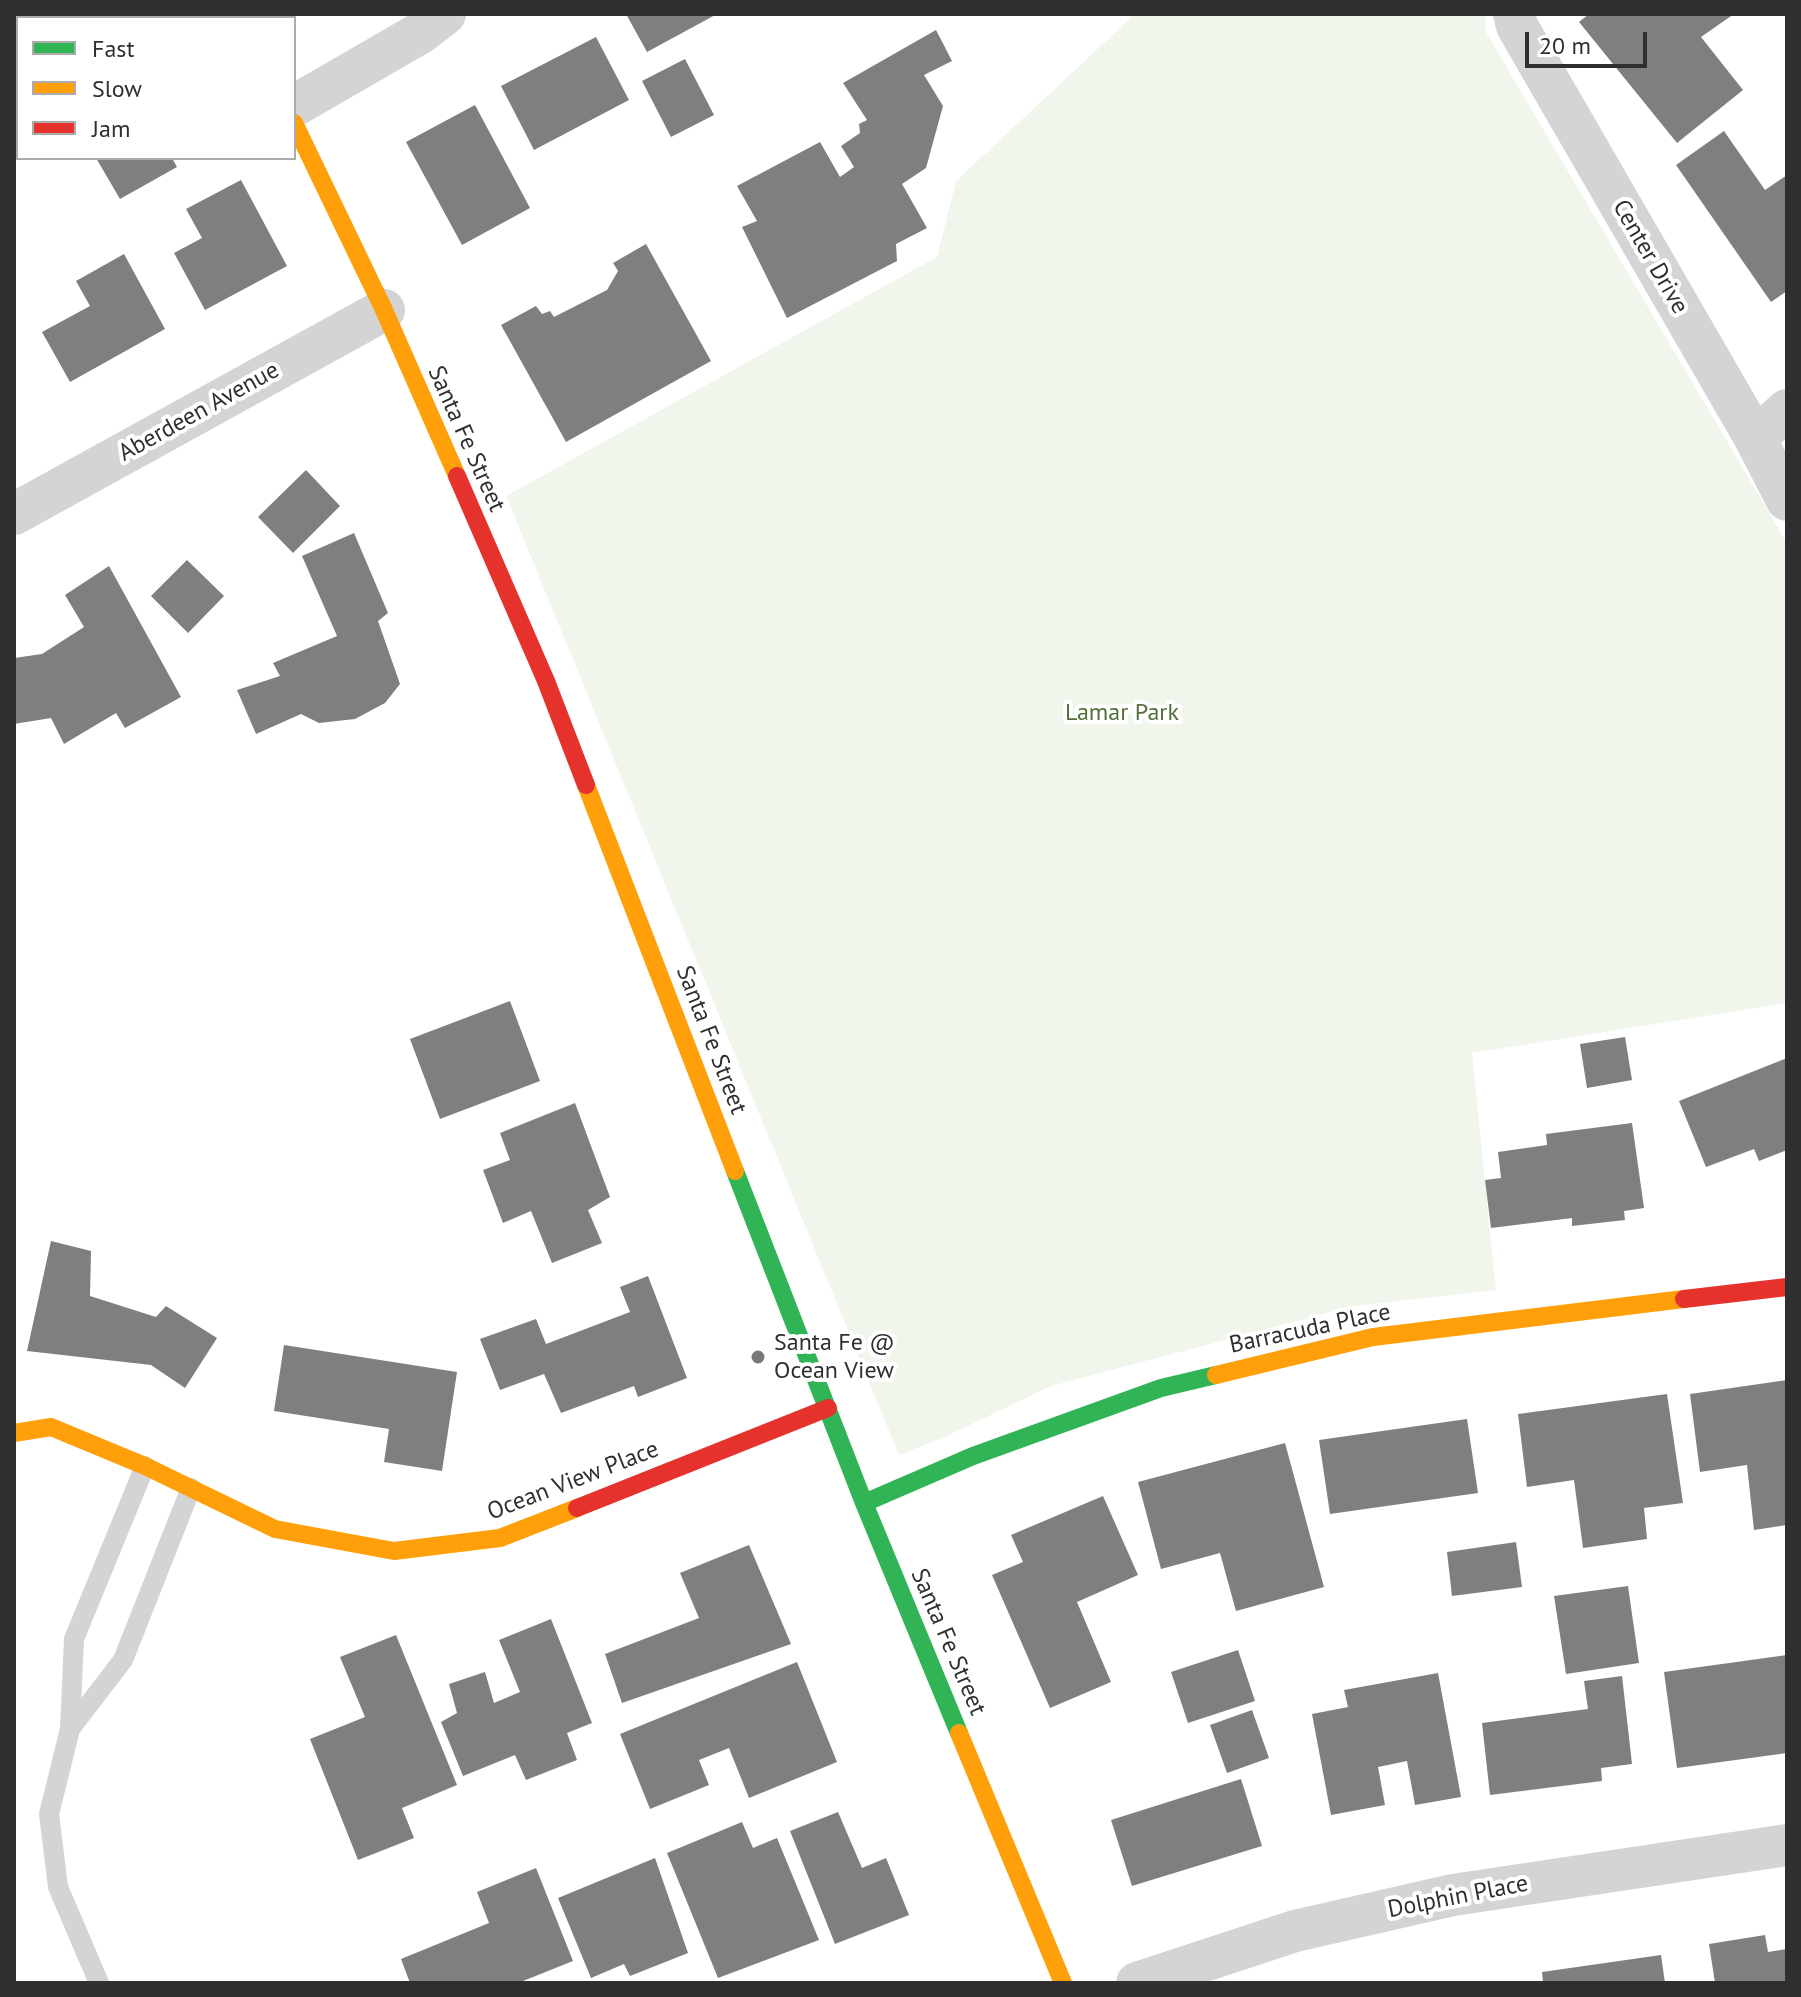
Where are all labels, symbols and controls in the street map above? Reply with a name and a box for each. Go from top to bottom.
legend [16,16,296,160]
scale bar [1529,16,1651,66]
text: 20 m [1539,30,1591,61]
text: Fast [92,33,135,64]
text: Slow [92,73,142,104]
text: Jam [92,113,130,144]
street label: Center Drive [1606,195,1694,319]
street label: Aberdeen Avenue [114,356,284,468]
street label: Santa Fe Street [421,362,511,516]
park label: Lamar Park [1065,699,1179,727]
street label: Santa Fe Street [670,962,752,1118]
street label: Barracuda Place [1227,1298,1393,1360]
place label: Santa Fe @ Ocean View [774,1329,895,1385]
marker: Santa Fe @ Ocean View [749,1348,767,1366]
street label: Ocean View Place [483,1435,663,1527]
street label: Santa Fe Street [904,1564,992,1720]
street label: Dolphin Place [1385,1869,1531,1925]

